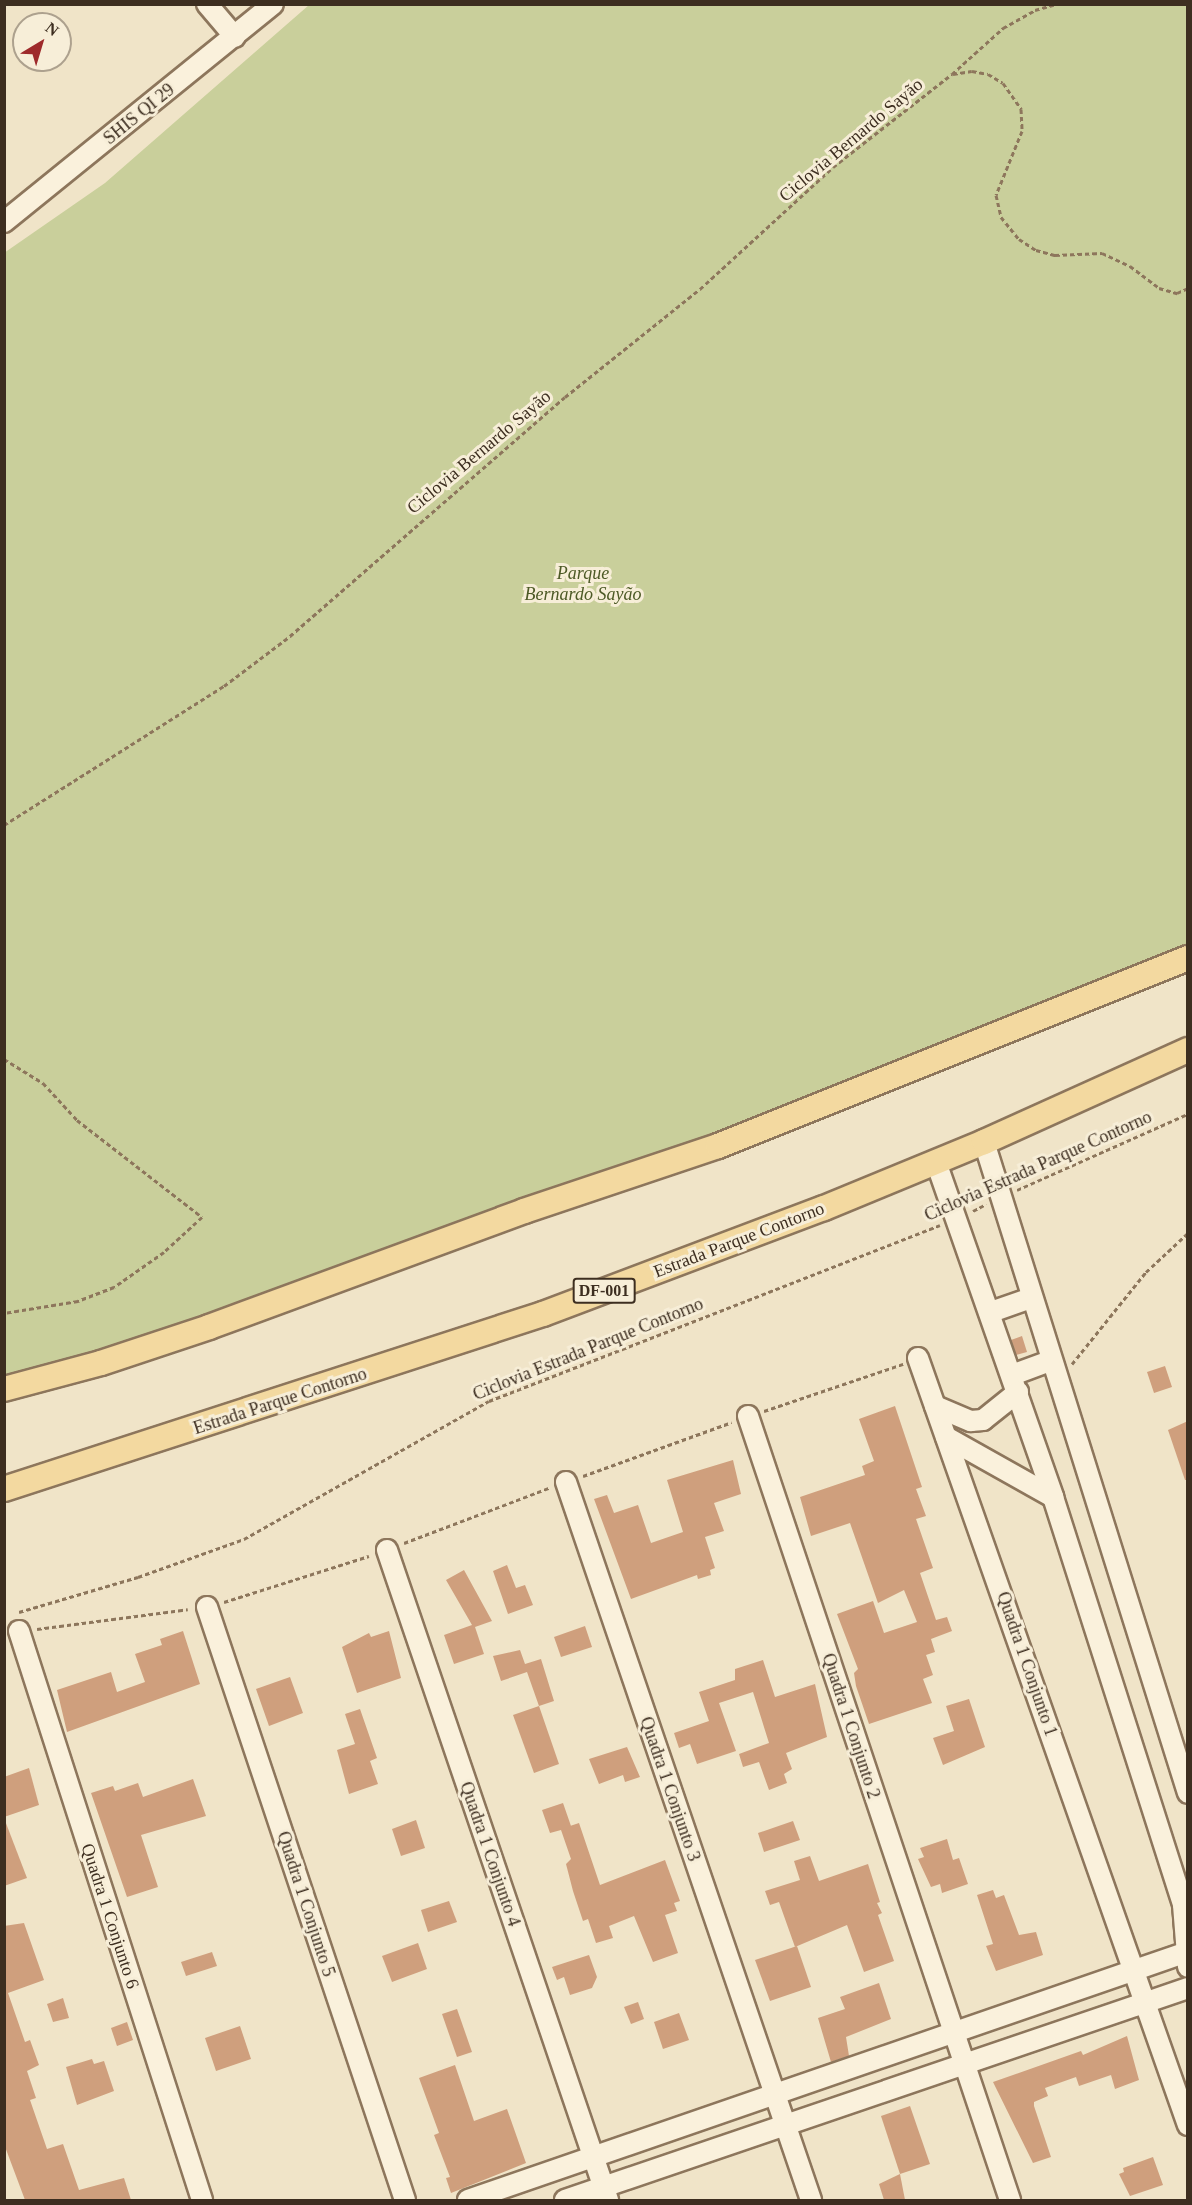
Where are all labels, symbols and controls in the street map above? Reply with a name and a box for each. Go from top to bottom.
north arrow [12,12,72,72]
text: N [42,19,62,39]
street label: Ciclovia Bernardo Sayão [775,74,927,206]
street label: SHIS QI 29 [99,79,179,149]
street label: Ciclovia Bernardo Sayão [403,386,555,518]
park label: Parque Bernardo Sayão [525,563,641,606]
street label: Ciclovia Estrada Parque Contorno [921,1106,1155,1226]
street label: Estrada Parque Contorno [651,1197,827,1283]
road number: DF-001 [572,1278,636,1304]
street label: Ciclovia Estrada Parque Contorno [470,1293,706,1405]
street label: Estrada Parque Contorno [191,1363,369,1439]
street label: Quadra 1 Conjunto 1 [992,1589,1062,1739]
street label: Quadra 1 Conjunto 2 [817,1651,885,1801]
street label: Quadra 1 Conjunto 3 [635,1714,705,1864]
street label: Quadra 1 Conjunto 4 [455,1779,525,1929]
street label: Quadra 1 Conjunto 5 [272,1829,340,1979]
street label: Quadra 1 Conjunto 6 [76,1841,144,1991]

